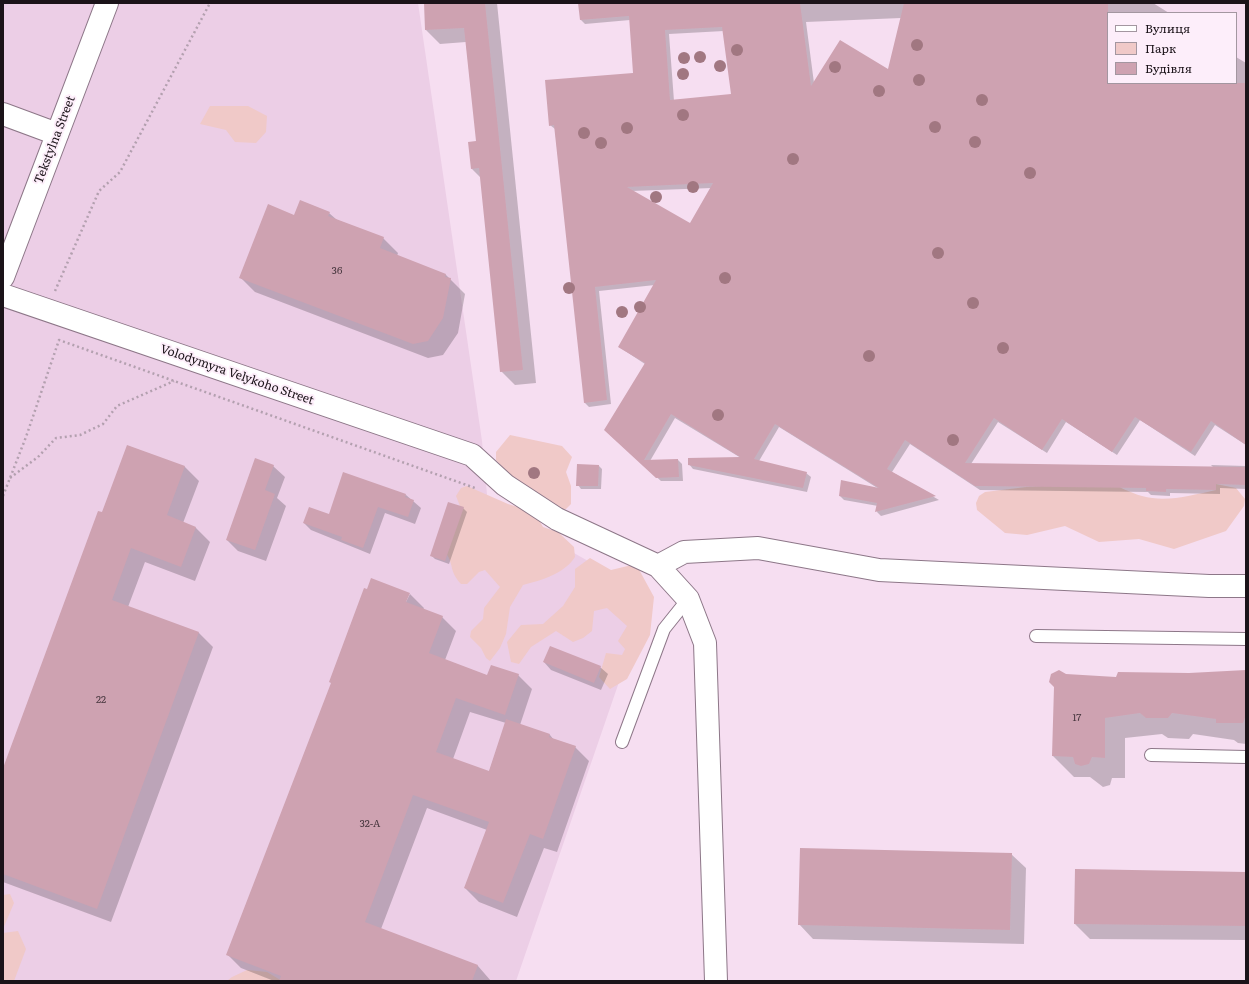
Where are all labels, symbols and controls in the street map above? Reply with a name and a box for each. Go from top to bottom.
legend [1107,12,1237,84]
text: Вулиця [1145,19,1190,37]
text: Парк [1145,39,1176,57]
text: Будівля [1145,59,1192,77]
street label: Tekstylna Street [32,94,78,186]
house number: 36 [332,265,342,277]
street label: Volodymyra Velykoho Street [158,342,316,408]
house number: 22 [96,694,106,706]
house number: 17 [1073,712,1081,724]
house number: 32-А [360,818,380,830]

